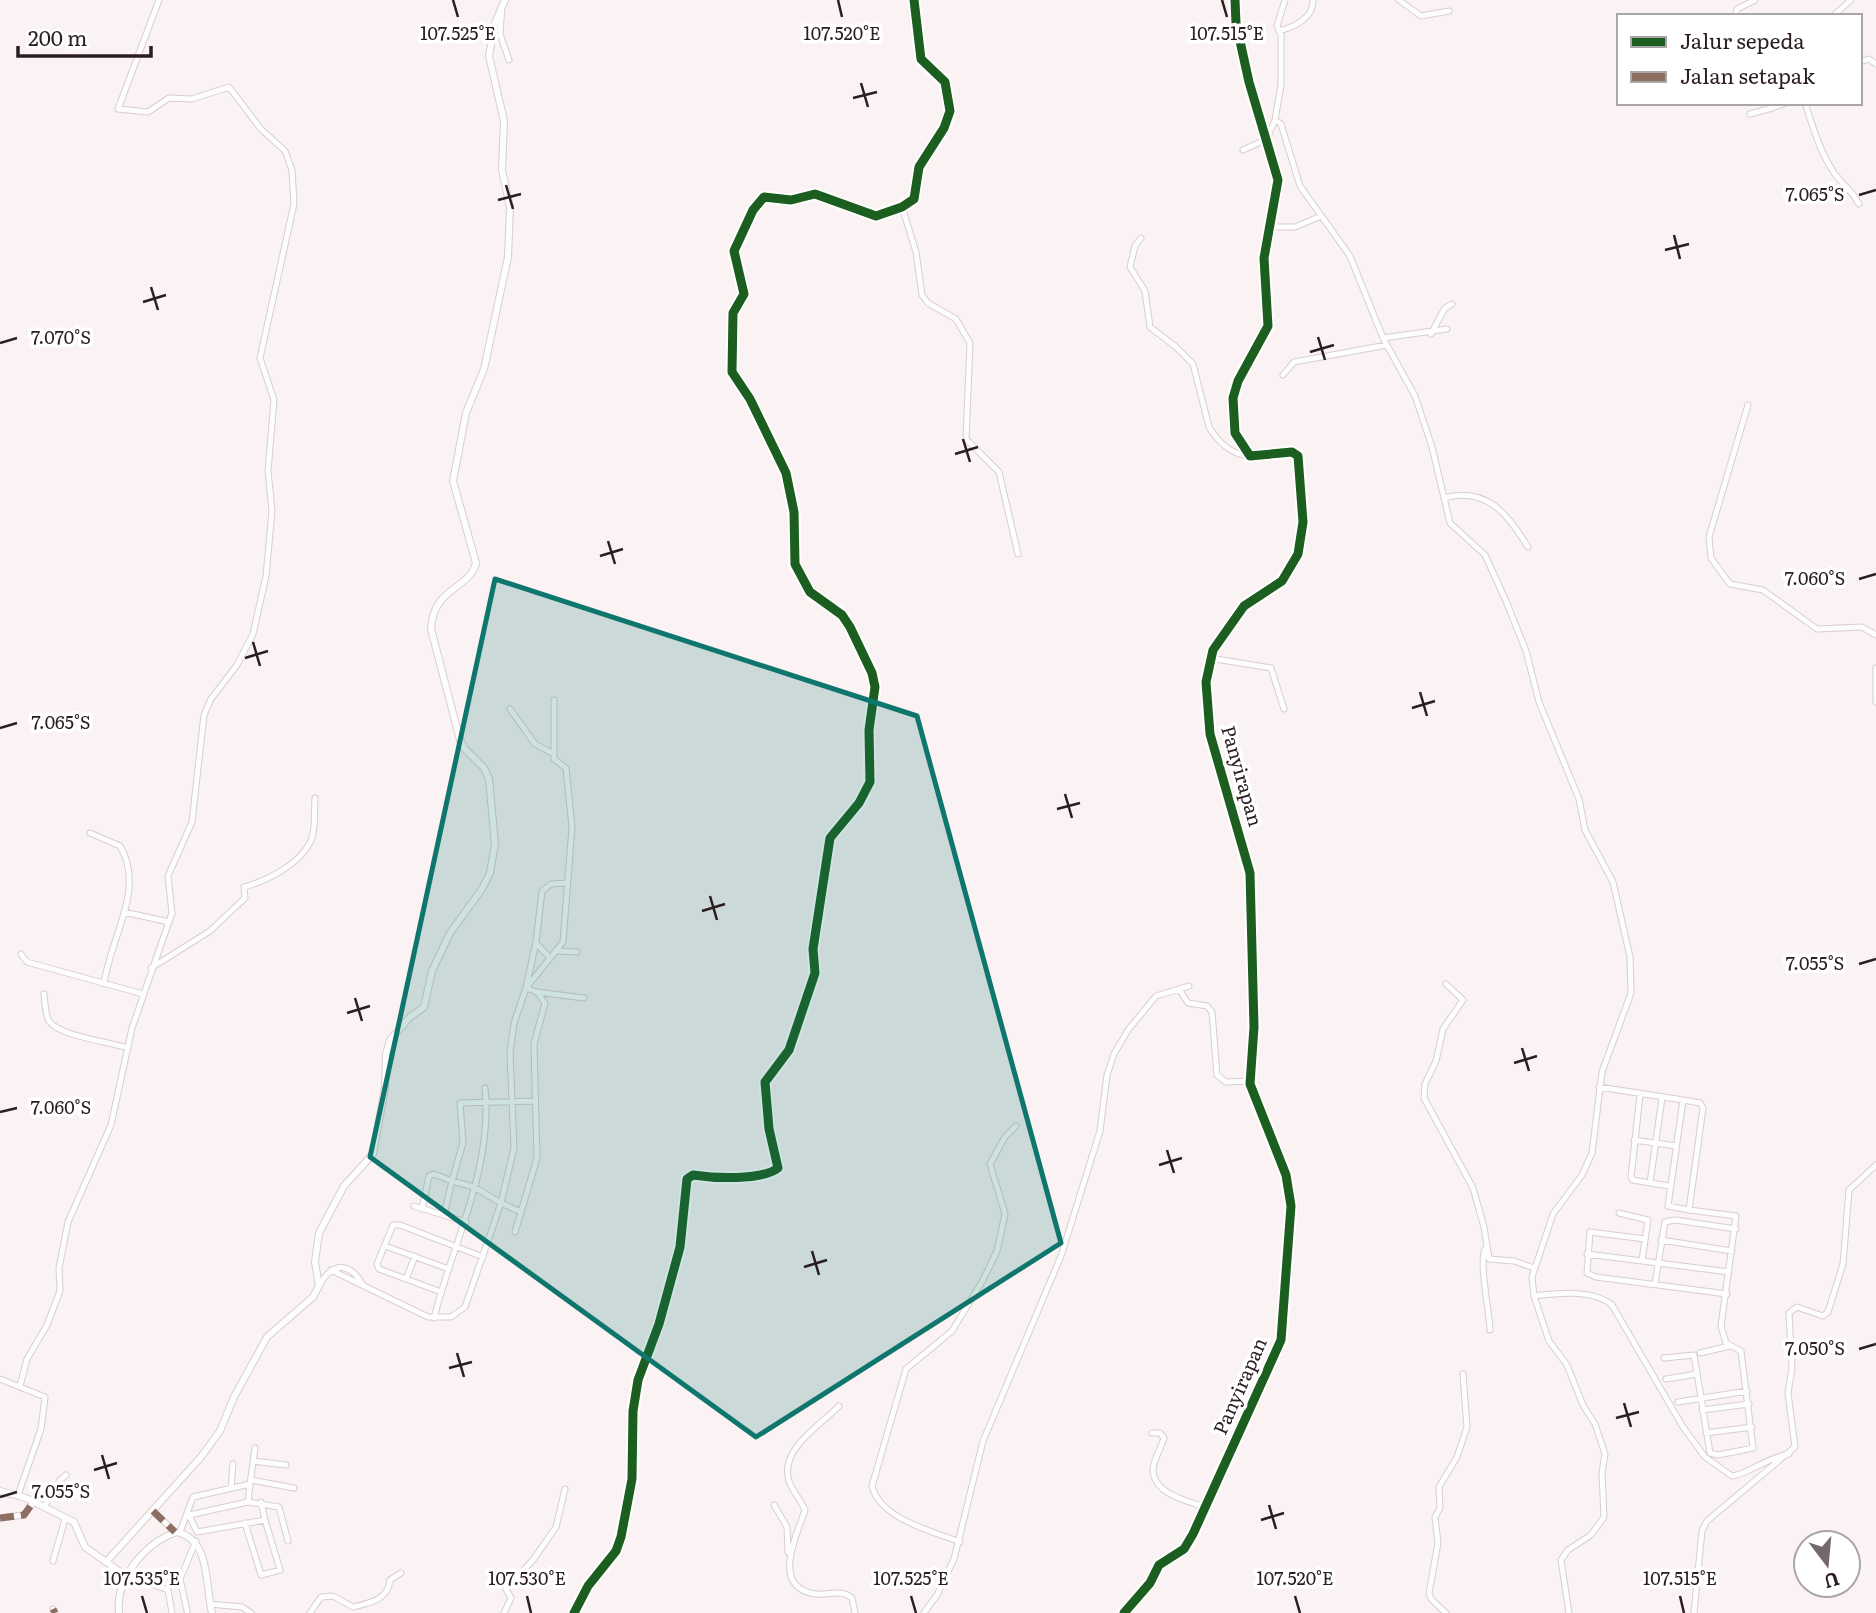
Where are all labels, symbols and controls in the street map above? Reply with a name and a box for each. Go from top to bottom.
scale bar [18,14,150,58]
legend [1617,14,1862,105]
text: 107.525°E [420,19,496,46]
text: 107.520°E [804,19,880,46]
text: 107.515°E [1190,19,1264,46]
text: 200 m [28,21,88,52]
text: Jalur sepeda [1680,24,1805,55]
text: Jalan setapak [1680,59,1815,90]
text: 7.065°S [1785,180,1845,207]
text: 7.070°S [31,323,91,350]
text: 7.060°S [1785,564,1845,591]
text: 7.065°S [31,708,91,735]
street label: Panyirapan [1215,722,1271,829]
text: 7.055°S [1786,949,1844,976]
text: 7.060°S [31,1093,91,1120]
street label: Panyirapan [1205,1333,1273,1439]
text: 7.050°S [1785,1334,1845,1361]
text: 7.055°S [32,1477,90,1504]
north arrow [1792,1529,1862,1599]
text: 107.535°E [104,1564,180,1591]
text: 107.530°E [488,1564,566,1591]
text: 107.525°E [873,1564,949,1591]
text: 107.520°E [1257,1564,1333,1591]
text: 107.515°E [1643,1564,1717,1591]
text: U [1821,1566,1843,1597]

